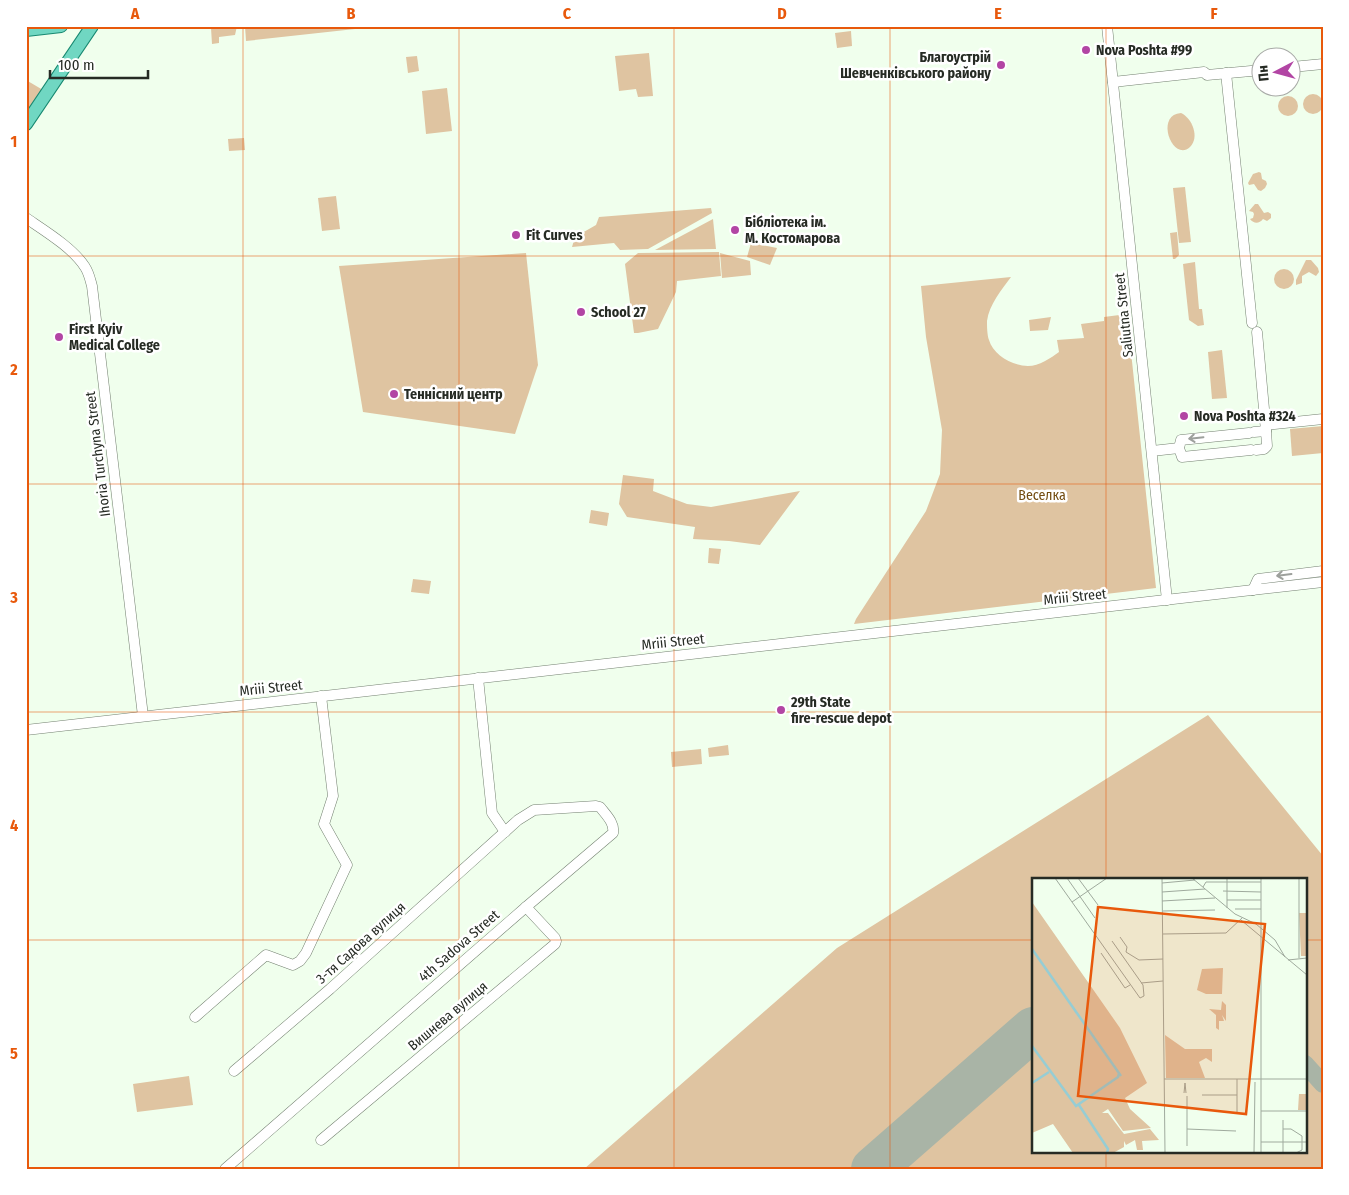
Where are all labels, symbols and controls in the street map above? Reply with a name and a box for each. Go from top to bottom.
text: A [130,4,140,23]
text: B [347,4,356,23]
text: C [563,4,572,23]
text: D [777,4,787,23]
text: E [994,4,1002,23]
text: F [1210,4,1218,23]
place label: Nova Poshta #99 [1096,42,1192,59]
marker: Nova Poshta #99 [1080,44,1092,56]
scale bar [50,48,148,80]
north arrow [1252,48,1302,98]
place label: Благоустрій Шевченківського району [840,49,991,82]
text: 100 m [58,56,95,74]
marker: Благоустрій Шевченківського району [995,59,1007,71]
text: Пн [1254,65,1273,82]
text: 1 [11,132,17,151]
place label: Бібліотека ім. М. Костомарова [745,214,840,247]
marker: Бібліотека ім. М. Костомарова [729,224,741,236]
place label: Fit Curves [526,227,583,244]
marker: Fit Curves [510,229,522,241]
street label: Saliutna Street [1111,272,1137,358]
place label: School 27 [591,304,646,321]
marker: School 27 [575,306,587,318]
place label: First Kyiv Medical College [69,321,160,354]
marker: First Kyiv Medical College [53,331,65,343]
text: 2 [9,360,18,379]
place label: Теннісний центр [404,386,503,403]
marker: Теннісний центр [388,388,400,400]
street label: Ihoria Turchyna Street [82,390,114,518]
place label: Nova Poshta #324 [1194,408,1296,425]
marker: Nova Poshta #324 [1178,410,1190,422]
one-way arrow [1189,433,1205,443]
park label: Веселка [1018,487,1066,504]
one-way arrow [1276,571,1292,581]
street label: Mriii Street [1043,585,1108,609]
text: 3 [9,588,18,607]
street label: Mriii Street [641,630,706,654]
street label: Mriii Street [239,676,304,700]
place label: 29th State fire-rescue depot [790,694,893,727]
marker: 29th State fire-rescue depot [775,704,787,716]
text: 4 [10,816,18,835]
inset map [1032,878,1306,1152]
street label: 3-тя Садова вулиця [313,899,409,987]
street label: 4th Sadova Street [415,906,503,986]
street label: Вишнева вулиця [405,978,491,1054]
text: 5 [10,1044,18,1063]

